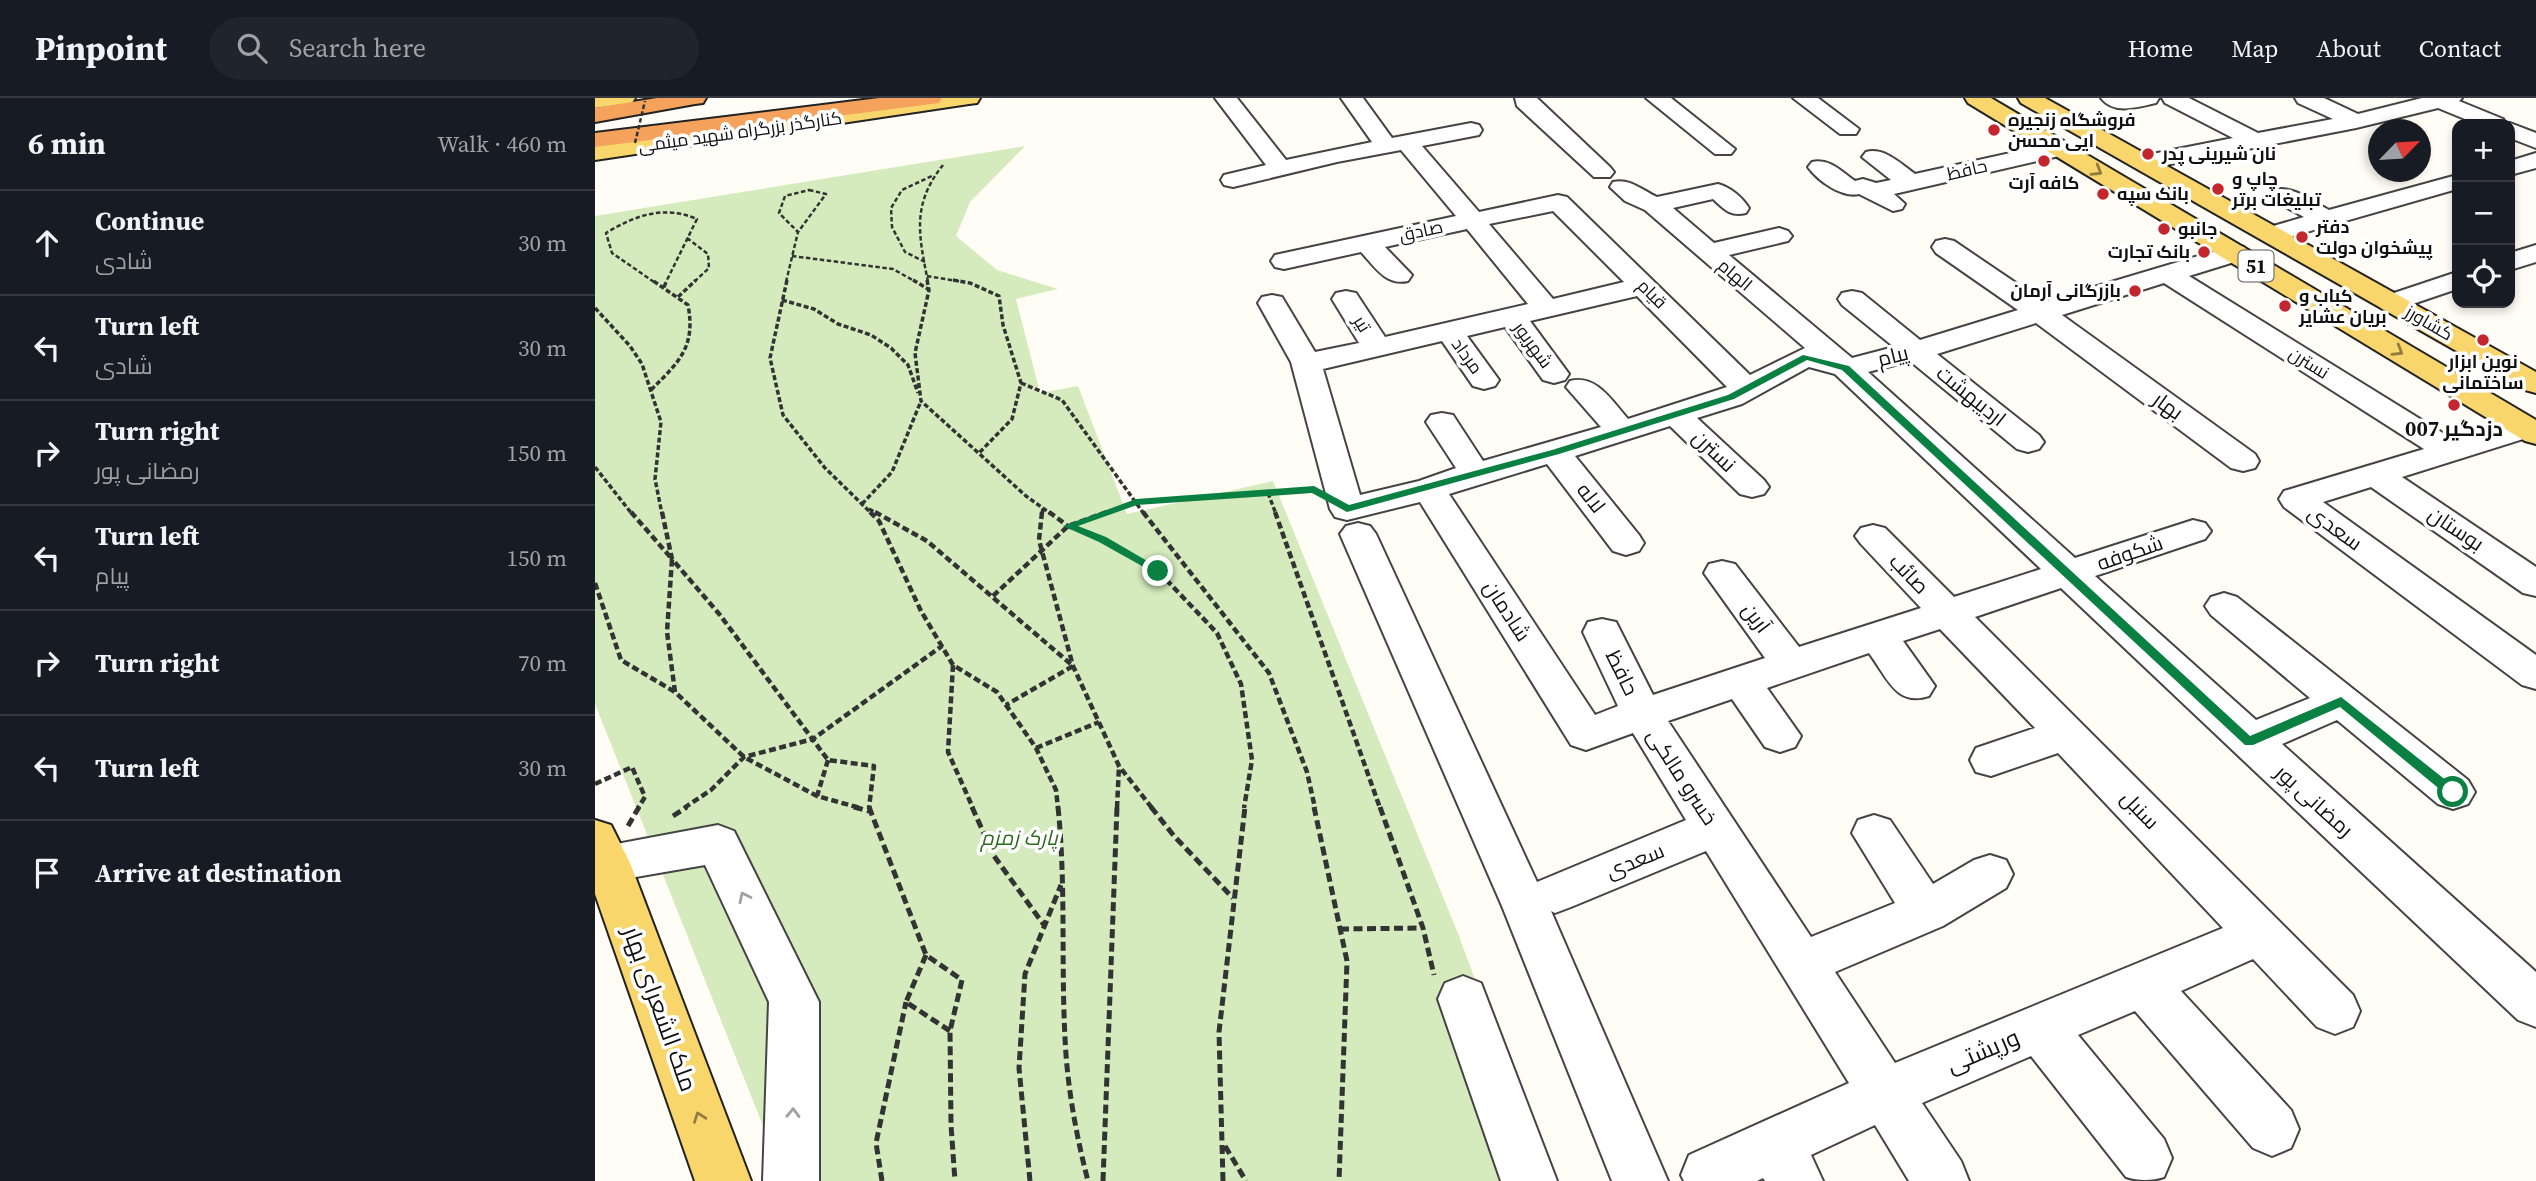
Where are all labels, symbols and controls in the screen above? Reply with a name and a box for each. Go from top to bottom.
search box [209,17,699,80]
text: Pinpoint [35,26,167,71]
icon: search [233,29,271,67]
text: Search here [289,30,426,66]
text: Home [2128,32,2193,65]
text: Map [2231,32,2278,65]
text: About [2316,32,2381,65]
text: Contact [2419,32,2501,65]
street label: کنارگذر بزرگراه شهید میثمی [636,105,843,158]
place label: فروشگاه زنجیره ایی محسن [2008,107,2136,153]
north arrow [2368,119,2431,182]
map controls [2452,119,2515,308]
button: + [2452,119,2515,182]
marker: فروشگاه زنجیره ایی محسن [1986,122,2002,138]
text: 6 min [28,123,106,164]
text: Walk · 460 m [437,128,567,160]
place label: نان شیرینی پدر [2161,141,2276,166]
marker: نان شیرینی پدر [2140,146,2156,162]
street label: حافظ [1944,153,1989,186]
marker: کافه آرت [2036,153,2052,169]
one-way arrow [2090,162,2103,175]
place label: چاپ و تبلیغات برتر [2231,166,2321,212]
place label: کافه آرت [2009,170,2079,195]
place label: بانک سپه [2117,181,2189,206]
marker: چاپ و تبلیغات برتر [2210,181,2226,197]
button: − [2452,182,2515,245]
marker: بانک سپه [2095,186,2111,202]
text: Continue [95,203,204,239]
street label: صادق [1397,214,1445,247]
place label: دفتر پیشخوان دولت [2315,214,2433,260]
place label: جانبو [2178,216,2217,241]
marker: جانبو [2156,221,2172,237]
icon: ahead [28,224,66,262]
text: 30 m [518,227,567,259]
marker: دفتر پیشخوان دولت [2294,229,2310,245]
place label: بانک تجارت [2108,239,2190,264]
marker: بانک تجارت [2196,244,2212,260]
text: شادی [95,245,153,277]
button: locate [2452,245,2515,308]
road number: 51 [2239,250,2273,282]
street label: الهام [1713,253,1758,296]
street label: قیام [1632,273,1673,314]
place label: بازرگانی آرمان [2010,278,2121,303]
marker: بازرگانی آرمان [2127,283,2143,299]
place label: کباب و بریان عشایر [2298,283,2387,329]
marker: کباب و بریان عشایر [2277,298,2293,314]
street label: کشاورز [2400,298,2458,346]
text: Turn left [95,308,199,344]
street label: تیر [1347,310,1377,337]
street label: شهریور [1507,315,1559,373]
icon: left [28,329,66,367]
text: 30 m [518,332,567,364]
marker: نوین ابزار ساختمانی [2475,332,2491,348]
street label: مرداد [1446,333,1489,379]
street label: پیام [1874,338,1912,373]
street label: نسترن [2284,341,2334,385]
one-way arrow [2390,342,2403,355]
place label: نوین ابزار ساختمانی [2442,349,2524,395]
text: شادی [95,350,153,382]
street label: اردیبهشت [1930,358,2012,433]
street label: بهار [2146,384,2189,426]
marker: دزدگیر 007 [2446,397,2462,413]
text: Turn right [95,413,219,449]
place label: دزدگیر 007 [2405,414,2503,443]
street label: نسترن [1686,423,1742,478]
icon: right [28,434,66,472]
text: 150 m [506,437,567,469]
text: رمضانی پور [95,455,200,487]
street label: لاله [1570,476,1612,519]
street label: سعدی [2302,498,2368,557]
street label: بوستان [2423,499,2490,558]
text: Turn left [95,518,199,554]
street label: شکوفه [2093,528,2167,577]
icon: left [28,539,66,577]
text: 150 m [506,542,567,574]
street label: صائب [1883,547,1936,600]
route end [1142,555,1173,586]
text: پیام [95,560,129,592]
street label: شادمان [1477,575,1538,647]
street label: آرین [1735,596,1778,639]
icon: right [28,644,66,682]
text: Turn right [95,645,219,681]
street label: حافظ [1599,645,1646,700]
text: 70 m [518,647,567,679]
street label: خسرو مالکی [1640,723,1724,831]
icon: left [28,749,66,787]
text: Turn left [95,750,199,786]
text: 30 m [518,752,567,784]
street label: رمضانی پور [2268,757,2360,843]
route start [2437,776,2468,807]
street label: سنبل [2115,784,2166,836]
park label: پارک زمزم [979,823,1059,852]
street label: سعدی [1601,836,1668,885]
icon: arrive [28,854,66,892]
text: Arrive at destination [95,855,342,891]
one-way arrow [738,892,752,904]
street label: ملک الشعرای بهار [615,920,706,1096]
street label: ورپشتی [1941,1020,2025,1081]
one-way arrow [785,1107,800,1118]
one-way arrow [693,1111,707,1123]

